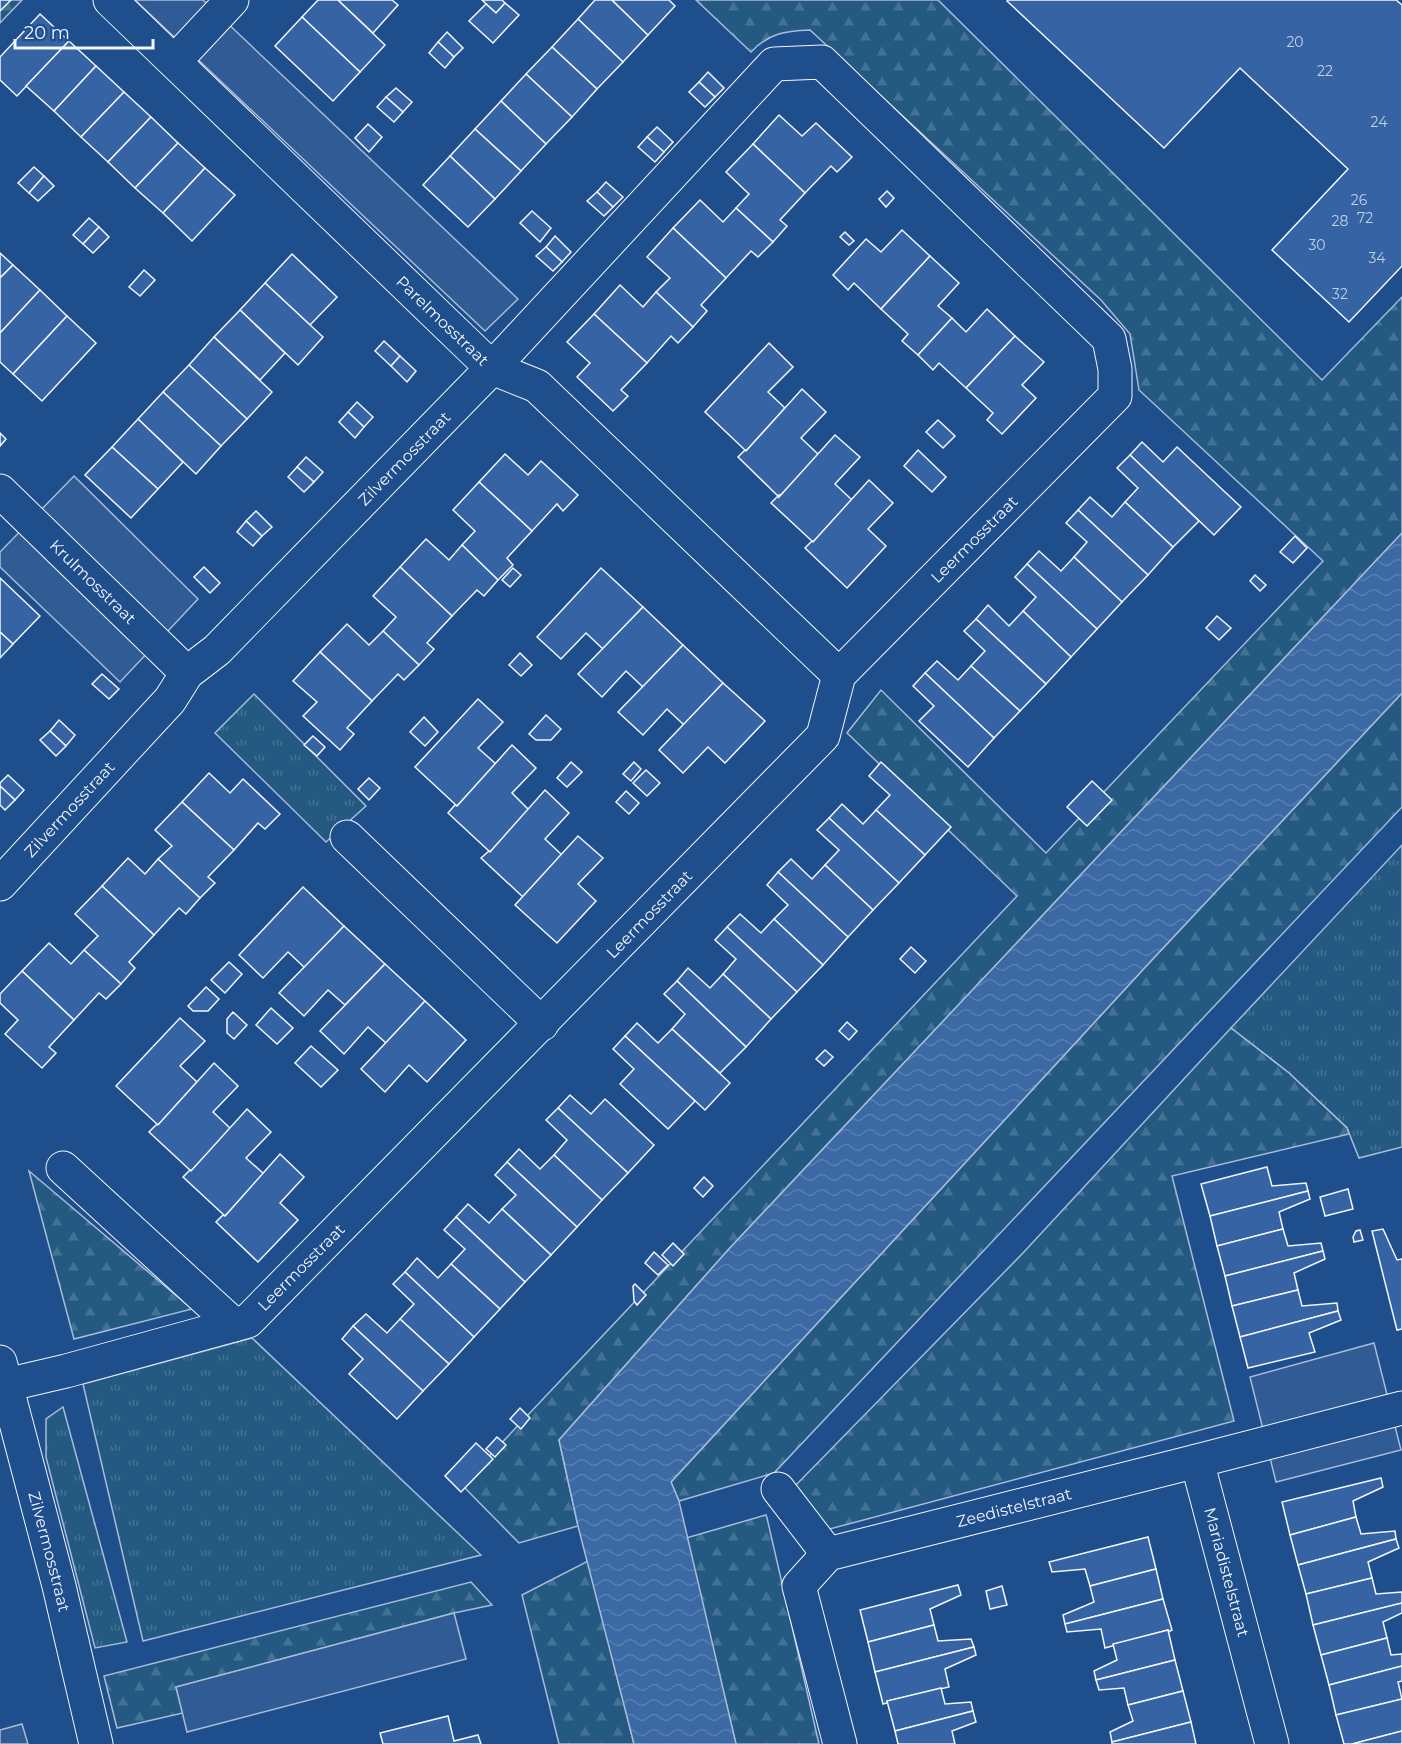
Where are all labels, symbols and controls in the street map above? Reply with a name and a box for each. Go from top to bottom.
scale bar [15,12,153,50]
text: 20 m [24,22,70,44]
house number: 20 [1286,33,1304,51]
house number: 22 [1317,62,1333,80]
house number: 24 [1371,113,1388,131]
house number: 26 [1351,191,1368,209]
house number: 72 [1357,209,1373,227]
house number: 28 [1332,212,1349,230]
house number: 30 [1308,236,1326,254]
house number: 34 [1368,249,1386,267]
street label: Parelmosstraat [392,272,493,370]
house number: 32 [1332,285,1348,303]
street label: Zilvermosstraat [354,407,455,510]
street label: Leermosstraat [927,492,1022,587]
street label: Krulmosstraat [46,536,140,629]
street label: Zilvermosstraat [21,757,119,861]
street label: Leermosstraat [603,866,697,962]
street label: Leermosstraat [254,1220,349,1315]
street label: Zeedistelstraat [954,1484,1074,1531]
street label: Zilvermosstraat [24,1489,74,1614]
street label: Mariadistelstraat [1200,1505,1253,1639]

